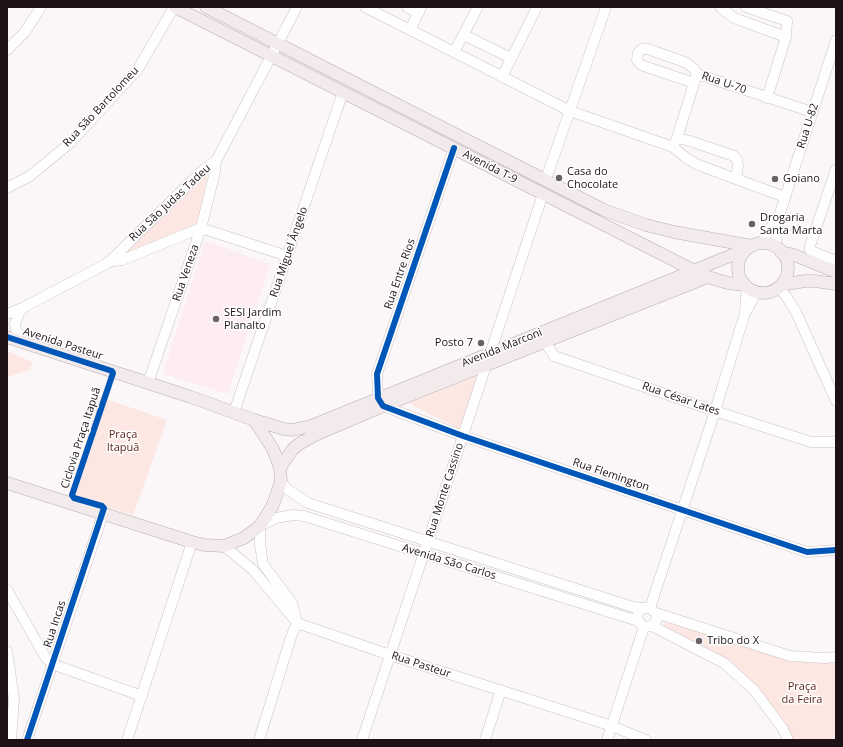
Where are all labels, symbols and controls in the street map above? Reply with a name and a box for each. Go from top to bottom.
street label: Rua São Bartolomeu [60,64,142,150]
street label: Rua U-70 [700,69,748,97]
street label: Rua U-82 [795,102,821,150]
street label: Avenida T-9 [460,148,520,186]
street label: Rua São Judas Tadeu [127,162,213,244]
place label: Casa do Chocolate [567,165,618,191]
place label: Goiano [783,172,820,186]
marker: Casa do Chocolate [554,173,564,183]
marker: Goiano [770,174,780,184]
street label: Rua Miguel Ângelo [267,205,311,299]
place label: Drogaria Santa Marta [760,211,822,237]
marker: Drogaria Santa Marta [747,219,757,229]
street label: Rua Entre Rios [382,237,418,311]
street label: Rua Veneza [170,243,202,303]
place label: SESI Jardim Planalto [224,306,281,332]
marker: SESI Jardim Planalto [211,314,221,324]
street label: Avenida Pasteur [21,325,105,363]
street label: Avenida Marconi [460,326,544,370]
place label: Posto 7 [435,336,473,350]
marker: Posto 7 [476,338,486,348]
street label: Rua César Lates [640,379,722,419]
street label: Ciclovia Praça Itapuã [58,386,104,490]
park label: Praça Itapuã [107,428,139,454]
street label: Rua Monte Cassino [424,441,466,539]
street label: Rua Flemington [571,456,651,494]
street label: Avenida São Carlos [400,541,498,583]
street label: Rua Incas [41,599,69,649]
place label: Tribo do X [707,634,759,648]
marker: Tribo do X [694,636,704,646]
street label: Rua Pasteur [390,649,452,681]
park label: Praça da Feira [782,680,822,706]

